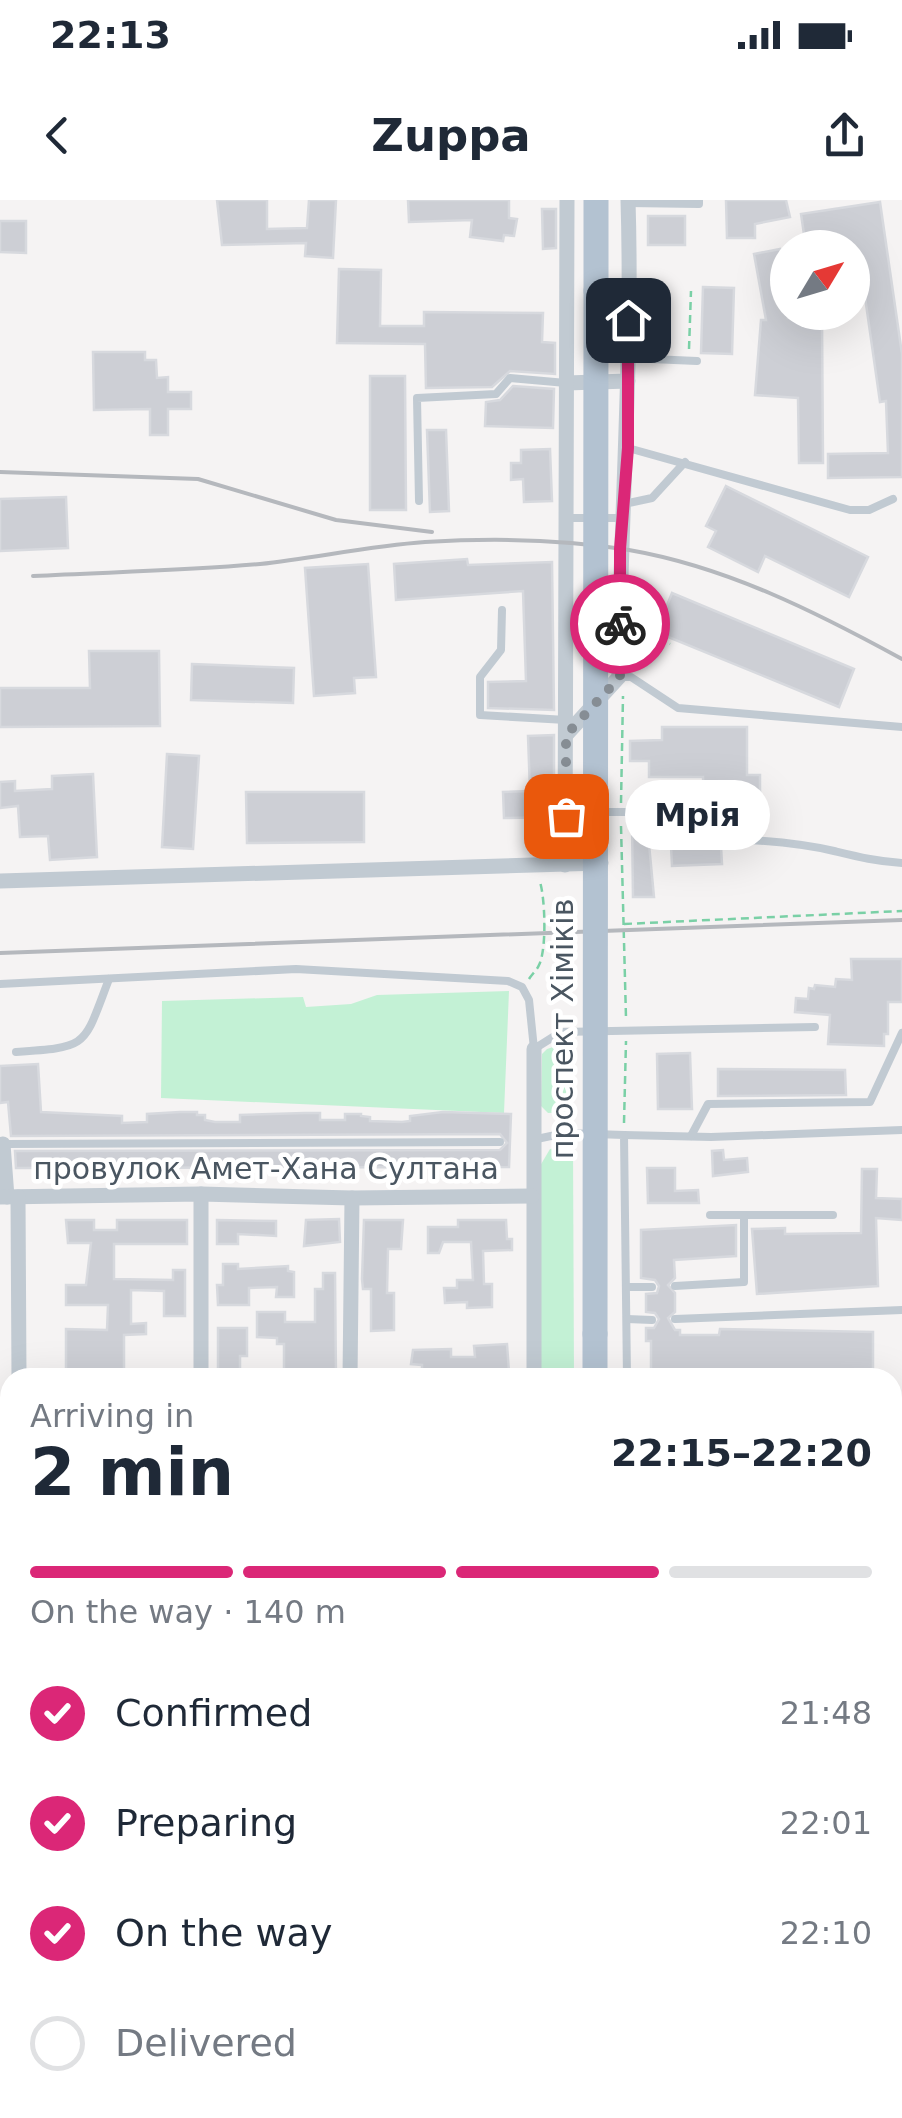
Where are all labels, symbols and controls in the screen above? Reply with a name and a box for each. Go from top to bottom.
text: 22:13 [50,13,171,57]
icon: back [30,108,85,163]
icon: share [817,108,872,163]
text: Zuppa [371,109,531,162]
north arrow [770,230,870,330]
map controls [770,230,870,330]
pin [586,278,671,363]
icon: home [601,293,656,348]
courier [570,574,670,674]
icon: bike [593,597,648,652]
pin [524,774,609,859]
callout: Мрія [626,781,771,851]
icon: bag [539,789,594,844]
text: Мрія [654,796,741,834]
street label: проспект Хіміків [545,899,580,1159]
street label: провулок Амет-Хана Султана [33,1151,499,1186]
text: Arriving in [30,1397,194,1435]
text: 22:15–22:20 [611,1431,872,1475]
text: 2 min [30,1435,234,1510]
text: On the way · 140 m [30,1593,346,1631]
icon: check [30,1686,85,1741]
text: Confirmed [115,1691,312,1735]
text: 21:48 [780,1694,872,1732]
icon: check [30,1796,85,1851]
text: Preparing [115,1801,297,1845]
text: 22:01 [780,1804,872,1842]
icon: check [30,1906,85,1961]
text: On the way [115,1911,332,1955]
text: 22:10 [780,1914,872,1952]
text: Delivered [115,2021,297,2065]

